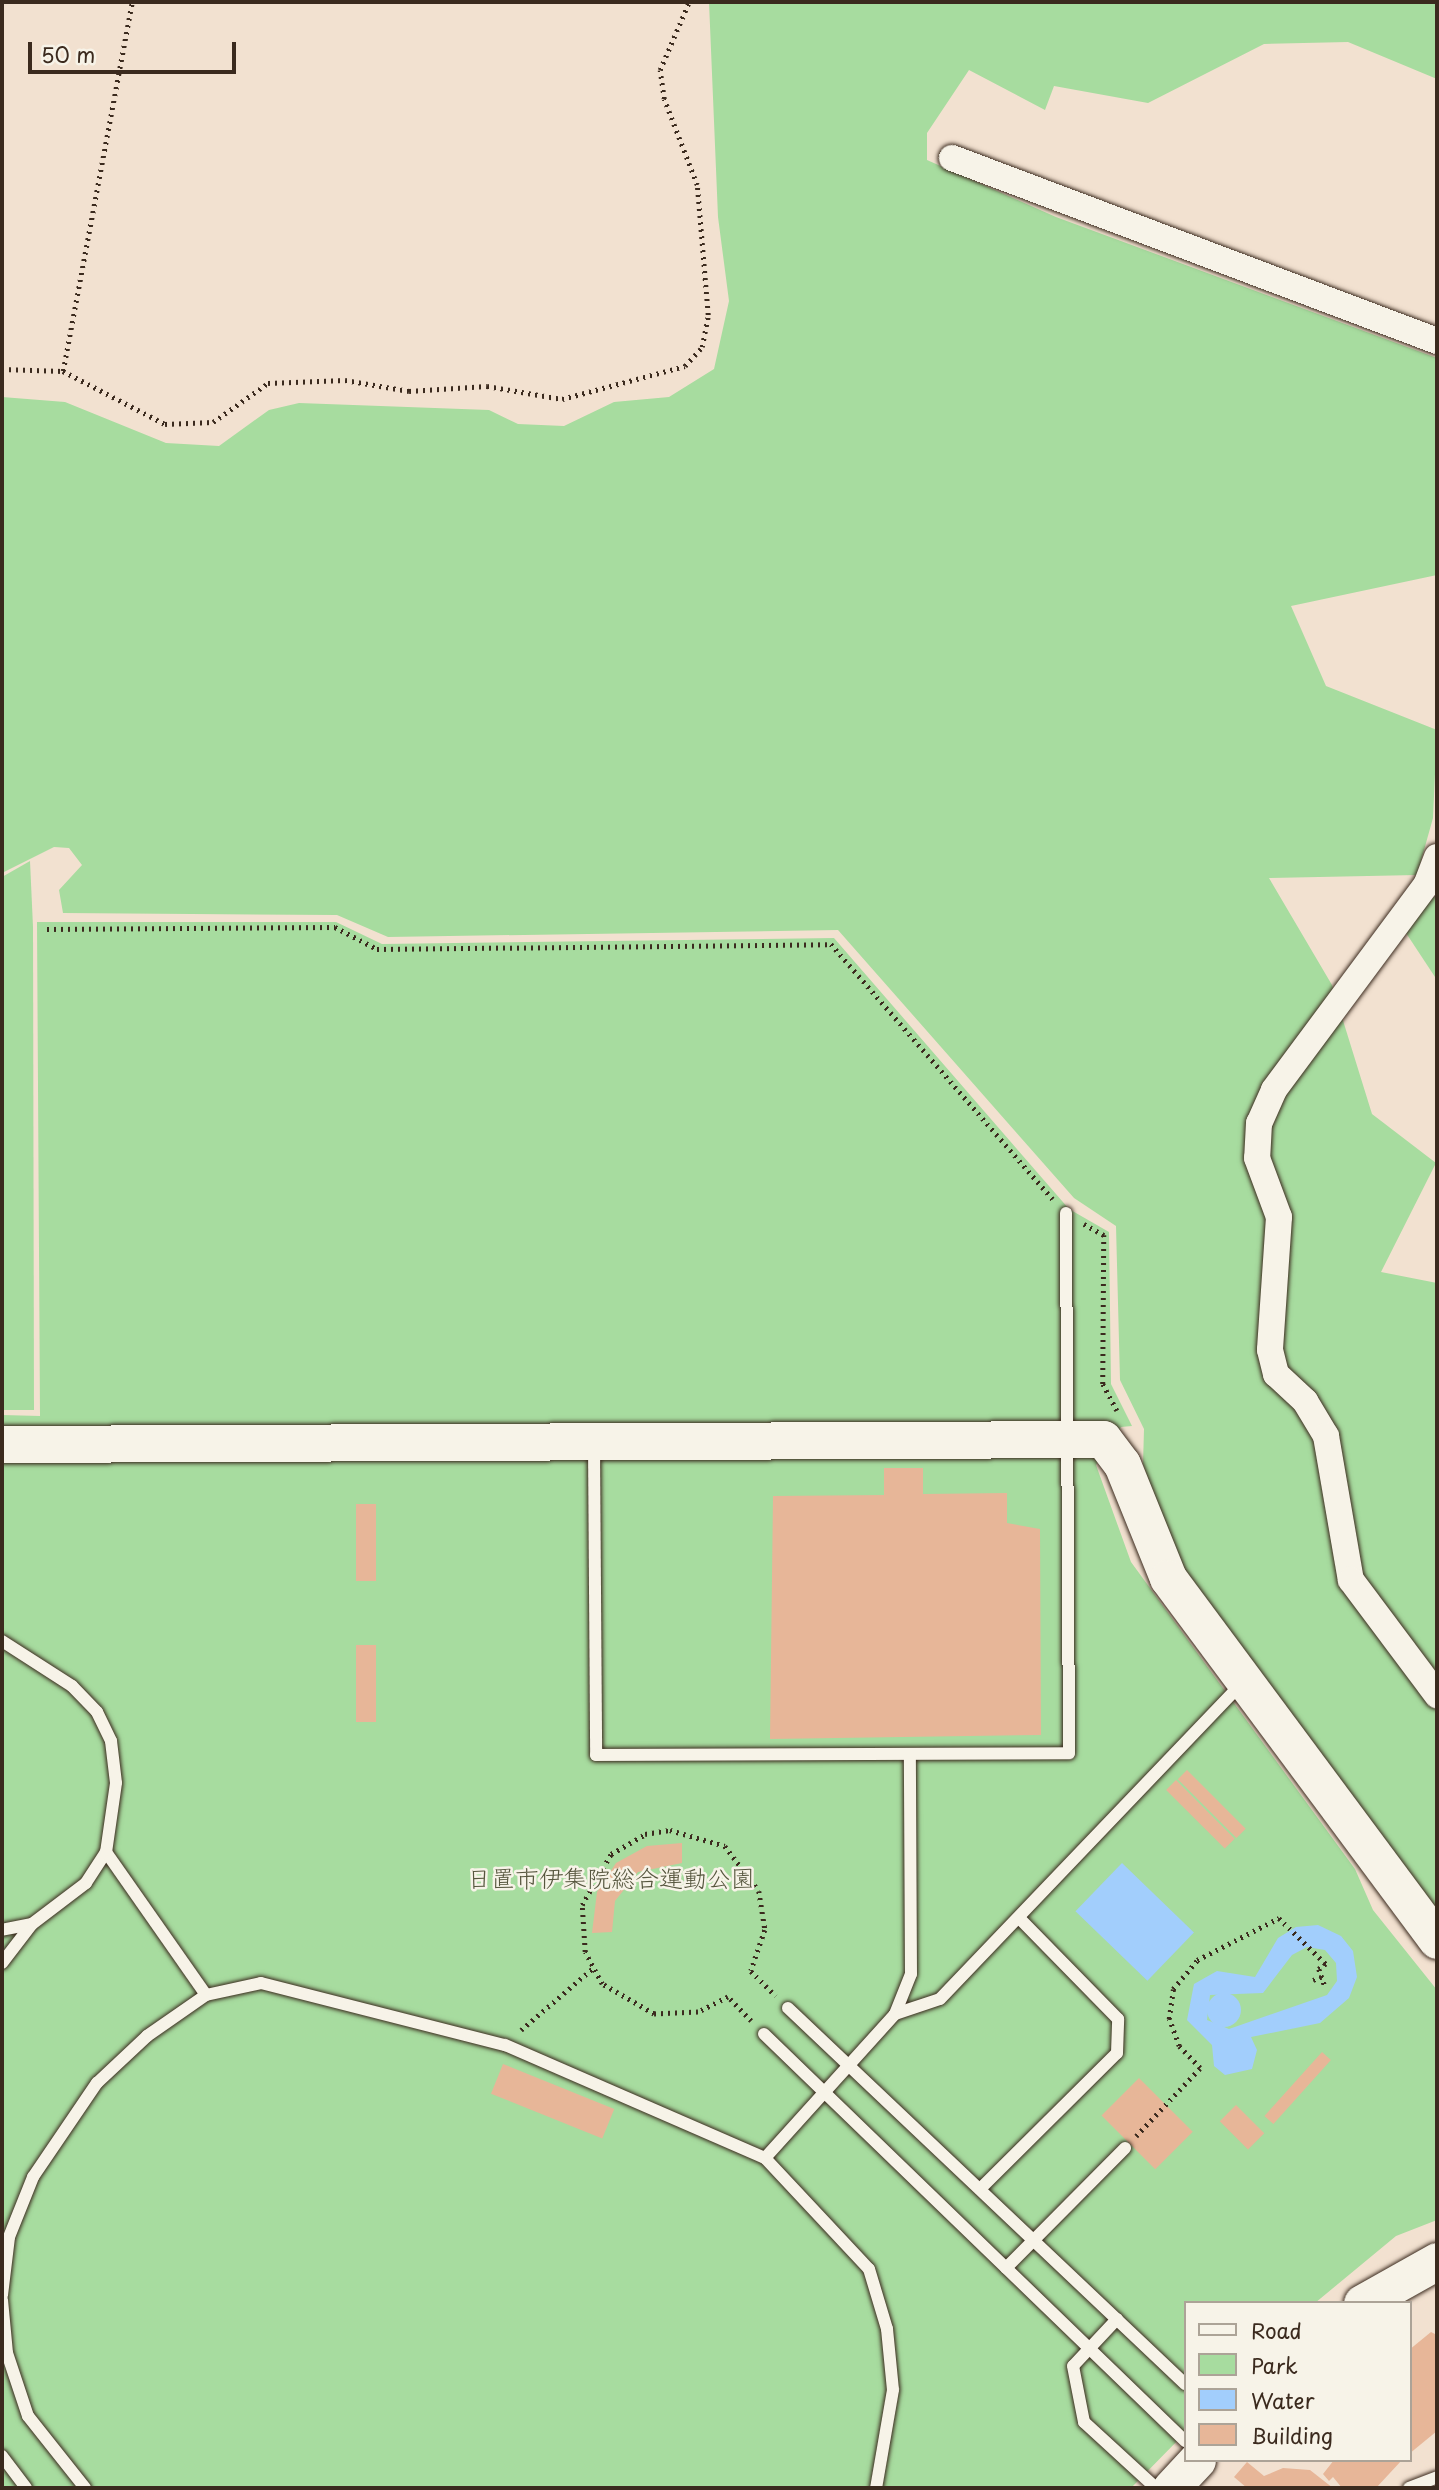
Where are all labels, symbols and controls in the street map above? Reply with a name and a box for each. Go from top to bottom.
scale bar [32,28,240,72]
text: 50 m [41,38,95,70]
park label: 日置市伊集院総合運動公園 [467,1864,755,1892]
legend [1184,2301,1411,2462]
text: Road [1251,2314,1302,2346]
text: Park [1251,2349,1298,2381]
text: Water [1251,2384,1314,2416]
text: Building [1251,2419,1333,2451]

